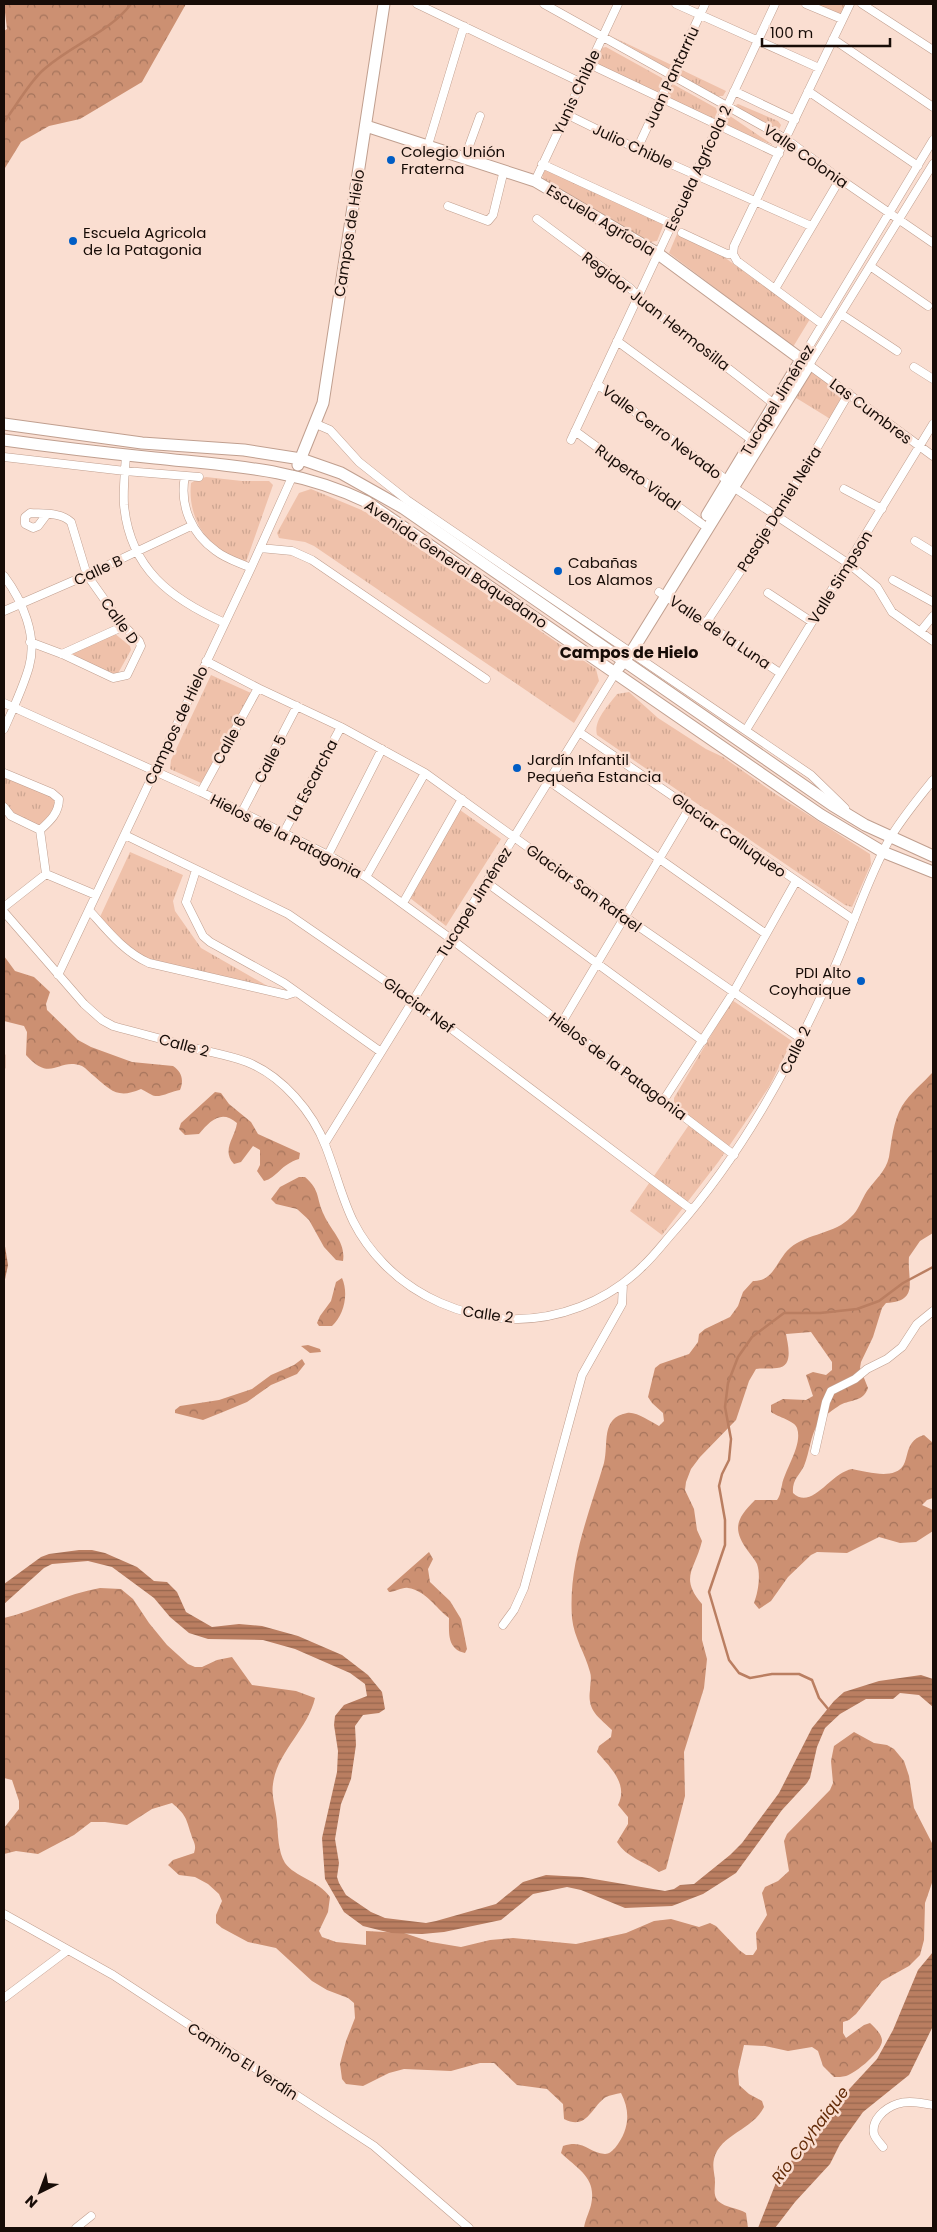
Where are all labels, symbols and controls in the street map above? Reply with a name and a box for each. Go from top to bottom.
scale bar [762,15,890,47]
text: 100 m [770,22,813,43]
street label: Juan Pantarriu [638,23,704,131]
street label: Yunis Chible [547,46,605,138]
street label: Escuela Agrícola 2 [660,102,736,234]
street label: Julio Chible [589,118,677,174]
street label: Valle Colonia [759,119,853,193]
place label: Colegio Unión Fraterna [401,141,505,179]
marker: Colegio Unión Fraterna [385,154,397,166]
street label: Campos de Hielo [329,168,369,298]
street label: Escuela Agrícola [543,179,659,261]
place label: Escuela Agricola de la Patagonia [83,222,206,260]
marker: Escuela Agricola de la Patagonia [67,235,79,247]
street label: Regidor Juan Hermosilla [578,247,734,375]
street label: Tucapel Jiménez [735,340,819,460]
street label: Las Cumbres [826,373,917,449]
street label: Valle Cerro Nevado [598,380,726,484]
street label: Ruperto Vidal [591,439,685,515]
street label: Pasaje Daniel Neira [732,442,826,576]
street label: Avenida General Baquedano [360,495,552,633]
street label: Valle Simpson [803,526,877,628]
street label: Calle B [70,550,126,590]
place label: Cabañas Los Alamos [568,552,653,590]
marker: Cabañas Los Alamos [552,565,564,577]
street label: Valle de la Luna [665,590,775,674]
street label: Calle D [96,593,144,649]
district label: Campos de Hielo [560,641,698,664]
street label: Campos de Hielo [139,662,213,788]
street label: Calle 6 [207,712,251,768]
street label: Calle 5 [249,731,291,787]
street label: La Escarcha [282,735,342,825]
place label: Jardín Infantil Pequeña Estancia [527,749,661,787]
marker: Jardín Infantil Pequeña Estancia [511,762,523,774]
street label: Glaciar Calluqueo [668,788,790,882]
street label: Hielos de la Patagonia [207,789,365,883]
street label: Glaciar San Rafael [522,839,646,937]
street label: Tucapel Jiménez [432,843,516,961]
place label: PDI Alto Coyhaique [769,962,851,1000]
street label: Glaciar Nef [379,972,459,1038]
marker: PDI Alto Coyhaique [855,975,867,987]
street label: Hielos de la Patagonia [545,1007,691,1125]
street label: Calle 2 [774,1022,816,1078]
street label: Calle 2 [157,1028,211,1062]
street label: Calle 2 [461,1300,515,1328]
street label: Camino El Verdín [184,2017,302,2105]
water label: Río Coyhaique [766,2082,854,2188]
north arrow [15,2167,65,2217]
text: N [21,2191,42,2213]

